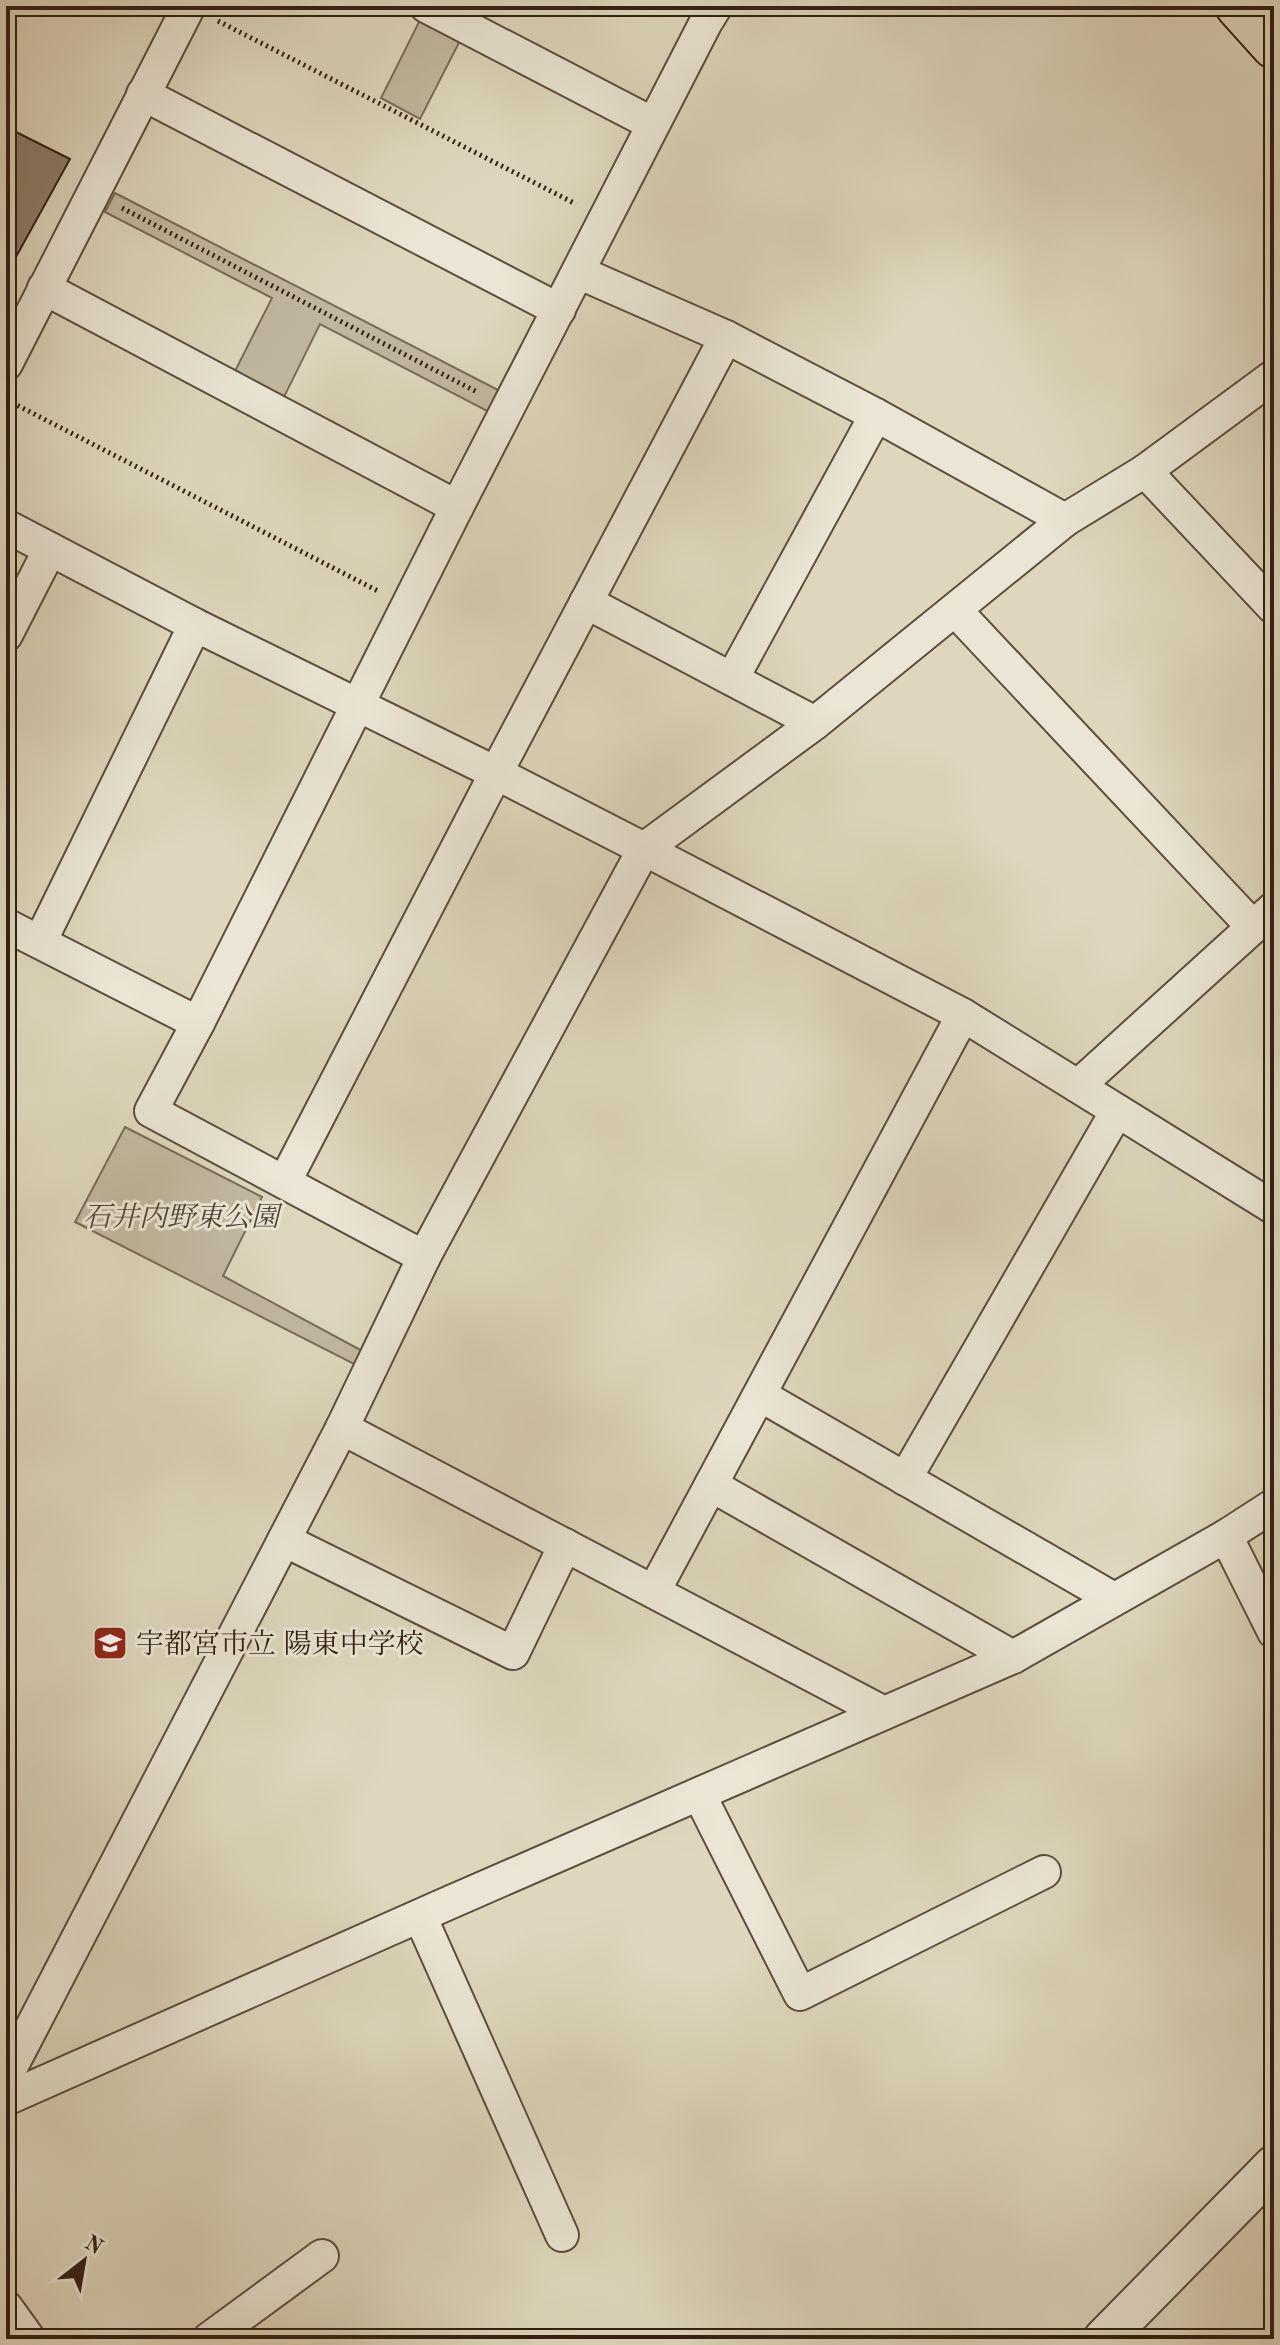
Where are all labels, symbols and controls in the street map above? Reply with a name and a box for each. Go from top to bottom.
park label: 石井内野東公園 [83,1202,283,1233]
school or university icon: 宇都宮市立 陽東中学校 [91,1624,129,1662]
place label: 宇都宮市立 陽東中学校 [136,1629,424,1660]
north arrow [44,2221,124,2301]
text: N [80,2232,106,2259]

